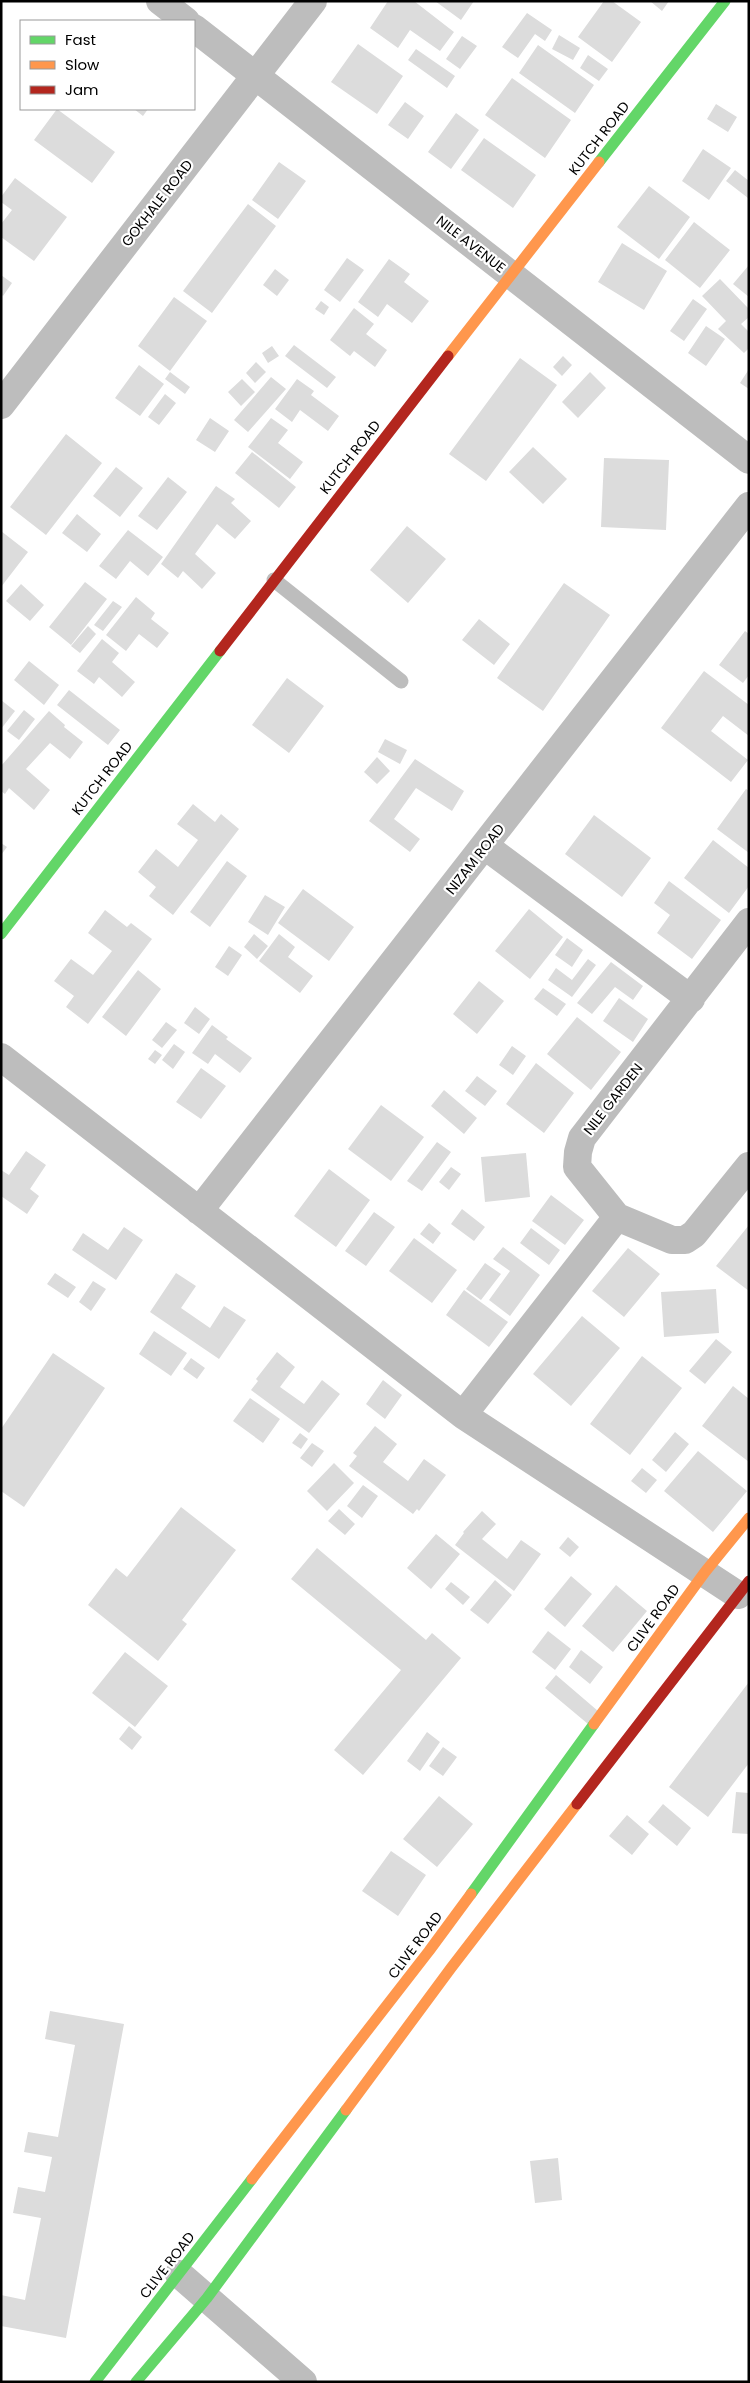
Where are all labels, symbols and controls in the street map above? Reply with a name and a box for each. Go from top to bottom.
legend [20,20,195,110]
text: Fast [65,29,96,50]
text: Slow [65,54,100,75]
text: Jam [65,79,99,100]
street label: KUTCH ROAD [564,97,634,179]
street label: GOKHALE ROAD [117,155,197,251]
street label: NILE AVENUE [432,211,510,277]
street label: KUTCH ROAD [315,416,385,498]
street label: KUTCH ROAD [67,737,137,819]
street label: NIZAM ROAD [441,819,509,899]
street label: NILE GARDEN [579,1059,647,1139]
street label: CLIVE ROAD [622,1580,685,1656]
street label: CLIVE ROAD [383,1907,447,1983]
street label: CLIVE ROAD [135,2227,199,2302]

